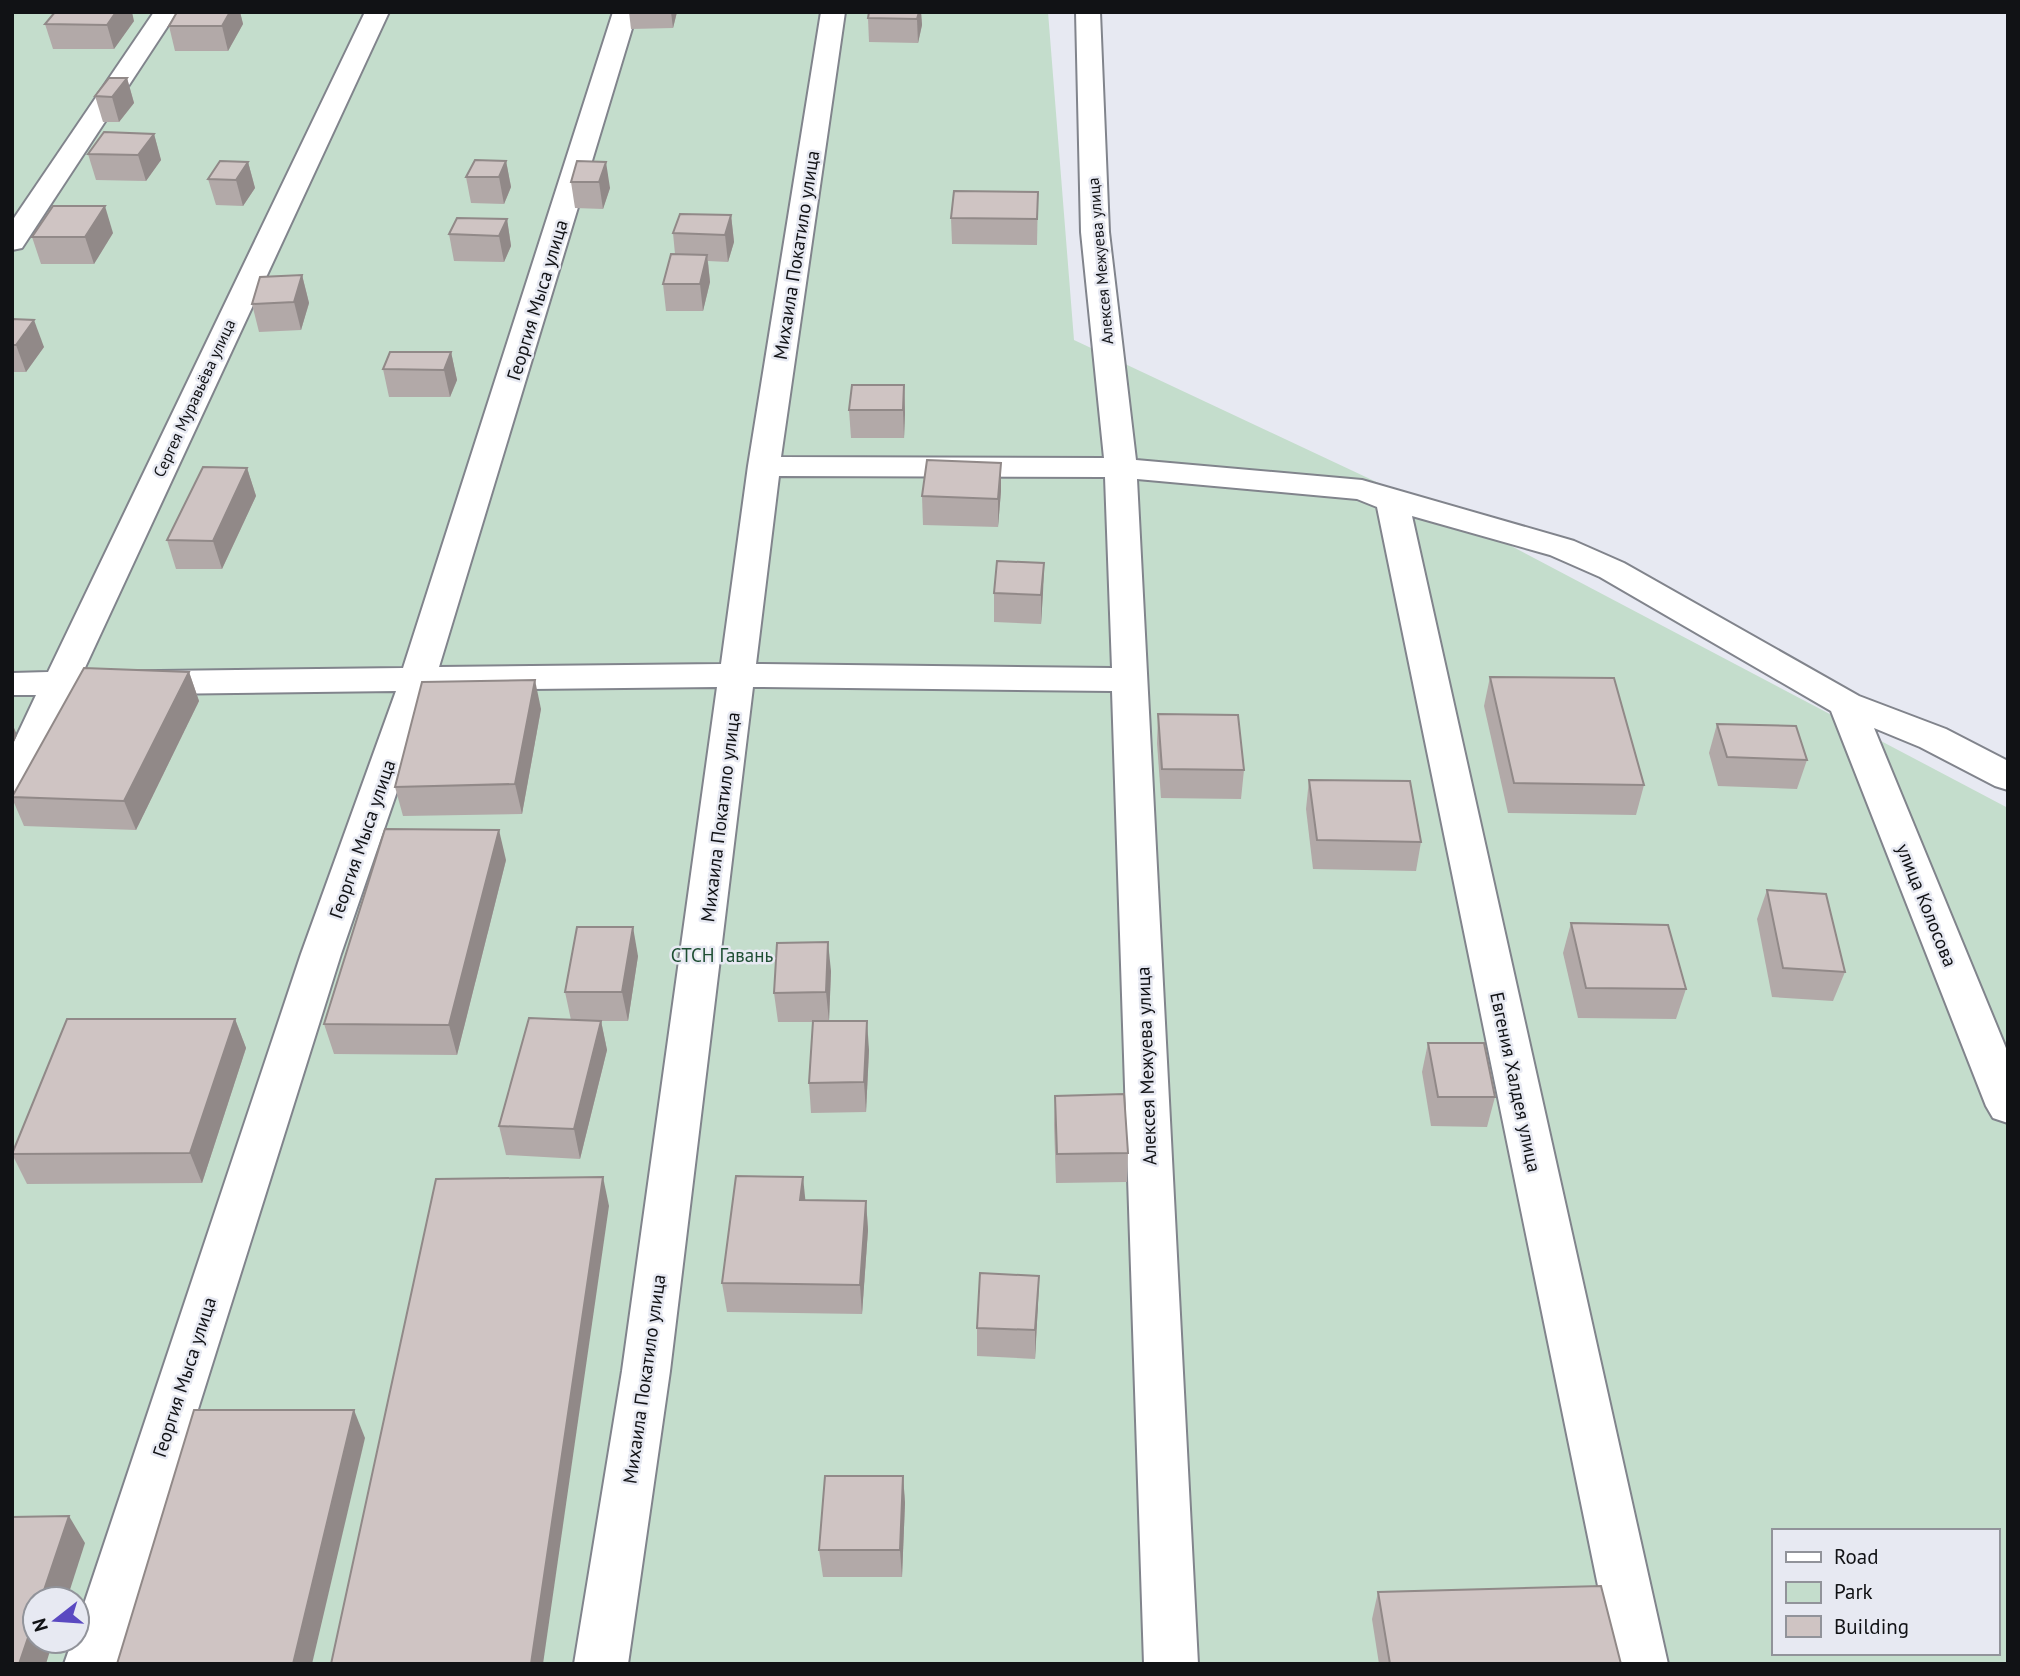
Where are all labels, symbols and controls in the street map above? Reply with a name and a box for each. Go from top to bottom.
street label: Михаила Покатило улица [768,149,824,361]
street label: Алексея Межуева улица [1083,177,1117,345]
street label: Георгия Мыса улица [501,217,573,383]
street label: Сергея Муравьёва улица [149,316,239,480]
street label: Михаила Покатило улица [695,711,745,923]
street label: Георгия Мыса улица [324,756,400,922]
street label: улица Колосова [1891,840,1963,970]
park label: СТСН Гавань [671,943,774,967]
street label: Алексея Межуева улица [1131,966,1161,1166]
street label: Евгения Халдея улица [1485,990,1547,1174]
street label: Михаила Покатило улица [617,1273,671,1485]
street label: Георгия Мыса улица [147,1294,221,1460]
legend [1772,1529,1999,1655]
text: Road [1834,1543,1878,1570]
text: Park [1834,1578,1873,1605]
north arrow [21,1585,91,1655]
text: Building [1834,1613,1909,1640]
text: N [26,1615,53,1634]

